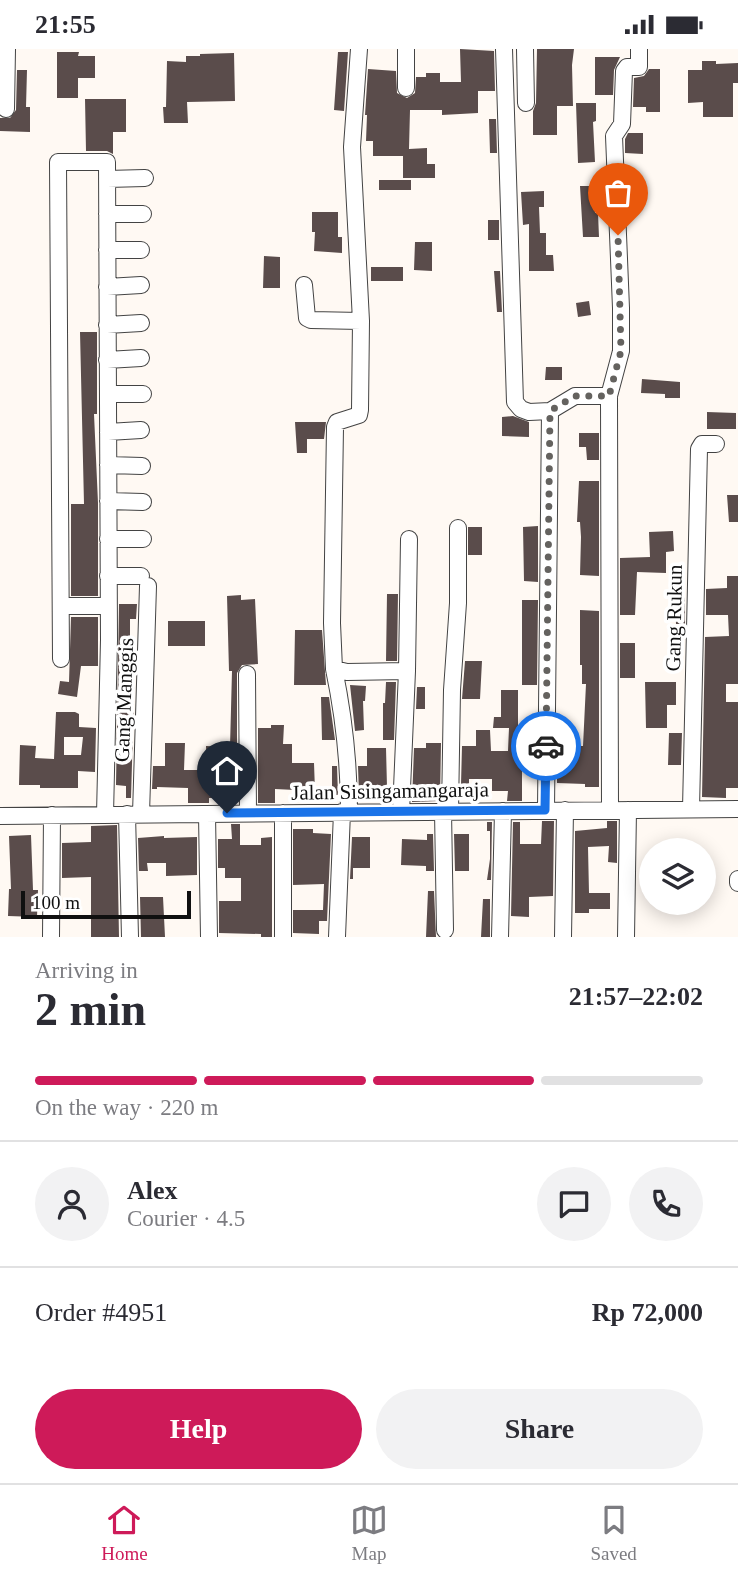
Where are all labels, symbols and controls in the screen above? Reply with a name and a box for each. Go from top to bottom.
text: 21:55 [35,10,96,39]
pin [588,163,648,235]
icon: bag [599,174,637,212]
street label: Gang Rukun [661,564,687,672]
street label: Gang Manggis [110,637,138,763]
courier [511,711,581,781]
icon: car [527,727,565,765]
pin [197,741,257,813]
icon: home [208,752,246,790]
street label: Jalan Sisingamangaraja [291,777,490,805]
map controls [639,838,716,915]
button: layers [639,838,716,915]
scale bar [21,888,191,920]
text: 100 m [32,892,80,913]
text: Arriving in [35,958,138,983]
text: 21:57–22:02 [569,982,703,1011]
text: 2 min [35,984,146,1035]
text: On the way · 220 m [35,1095,218,1120]
button: person [35,1167,109,1241]
button: chat [537,1167,611,1241]
button: phone [629,1167,703,1241]
text: Alex [127,1176,178,1205]
text: Courier · 4.5 [127,1206,245,1231]
text: Order #4951 [35,1298,167,1327]
text: Rp 72,000 [592,1298,703,1327]
button: Help [35,1389,362,1469]
button: Share [376,1389,703,1469]
tab: Home [101,1501,148,1565]
tab: Map [350,1501,388,1565]
tab: Saved [590,1501,637,1565]

